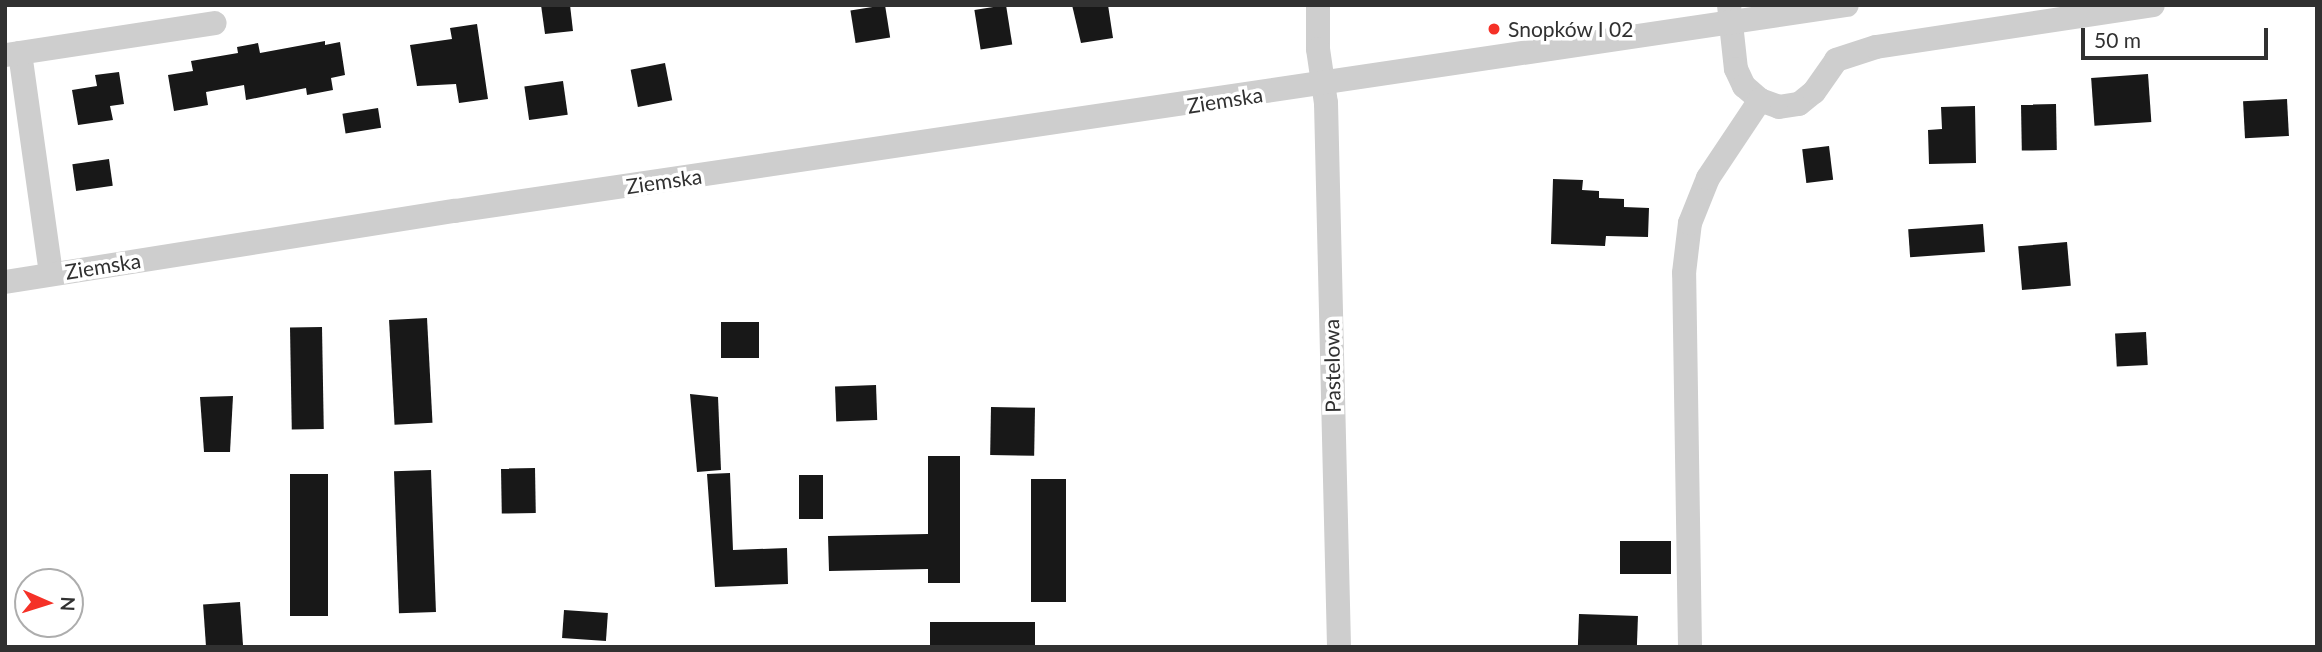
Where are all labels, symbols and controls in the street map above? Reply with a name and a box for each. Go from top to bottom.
scale bar [2084,14,2271,58]
place label: Snopków I 02 [1508,16,1634,42]
marker: Snopków I 02 [1486,21,1502,37]
text: 50 m [2094,27,2141,52]
street label: Ziemska [1185,82,1265,118]
street label: Ziemska [625,163,703,199]
street label: Ziemska [63,248,143,284]
street label: Pastelowa [1319,319,1345,413]
north arrow [14,568,84,638]
text: N [57,596,80,612]

